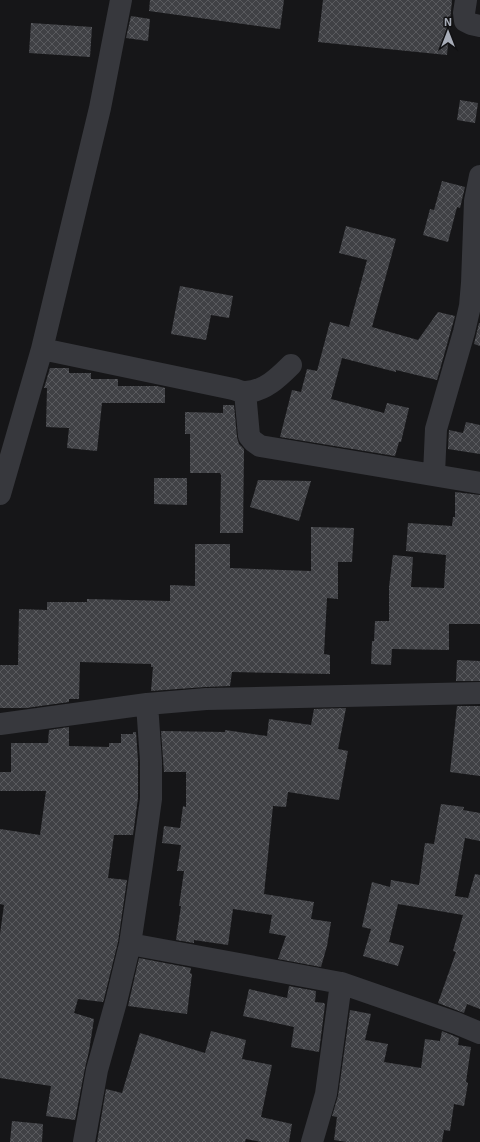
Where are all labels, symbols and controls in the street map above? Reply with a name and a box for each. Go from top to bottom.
north arrow [428,12,468,52]
text: N [444,15,452,28]

